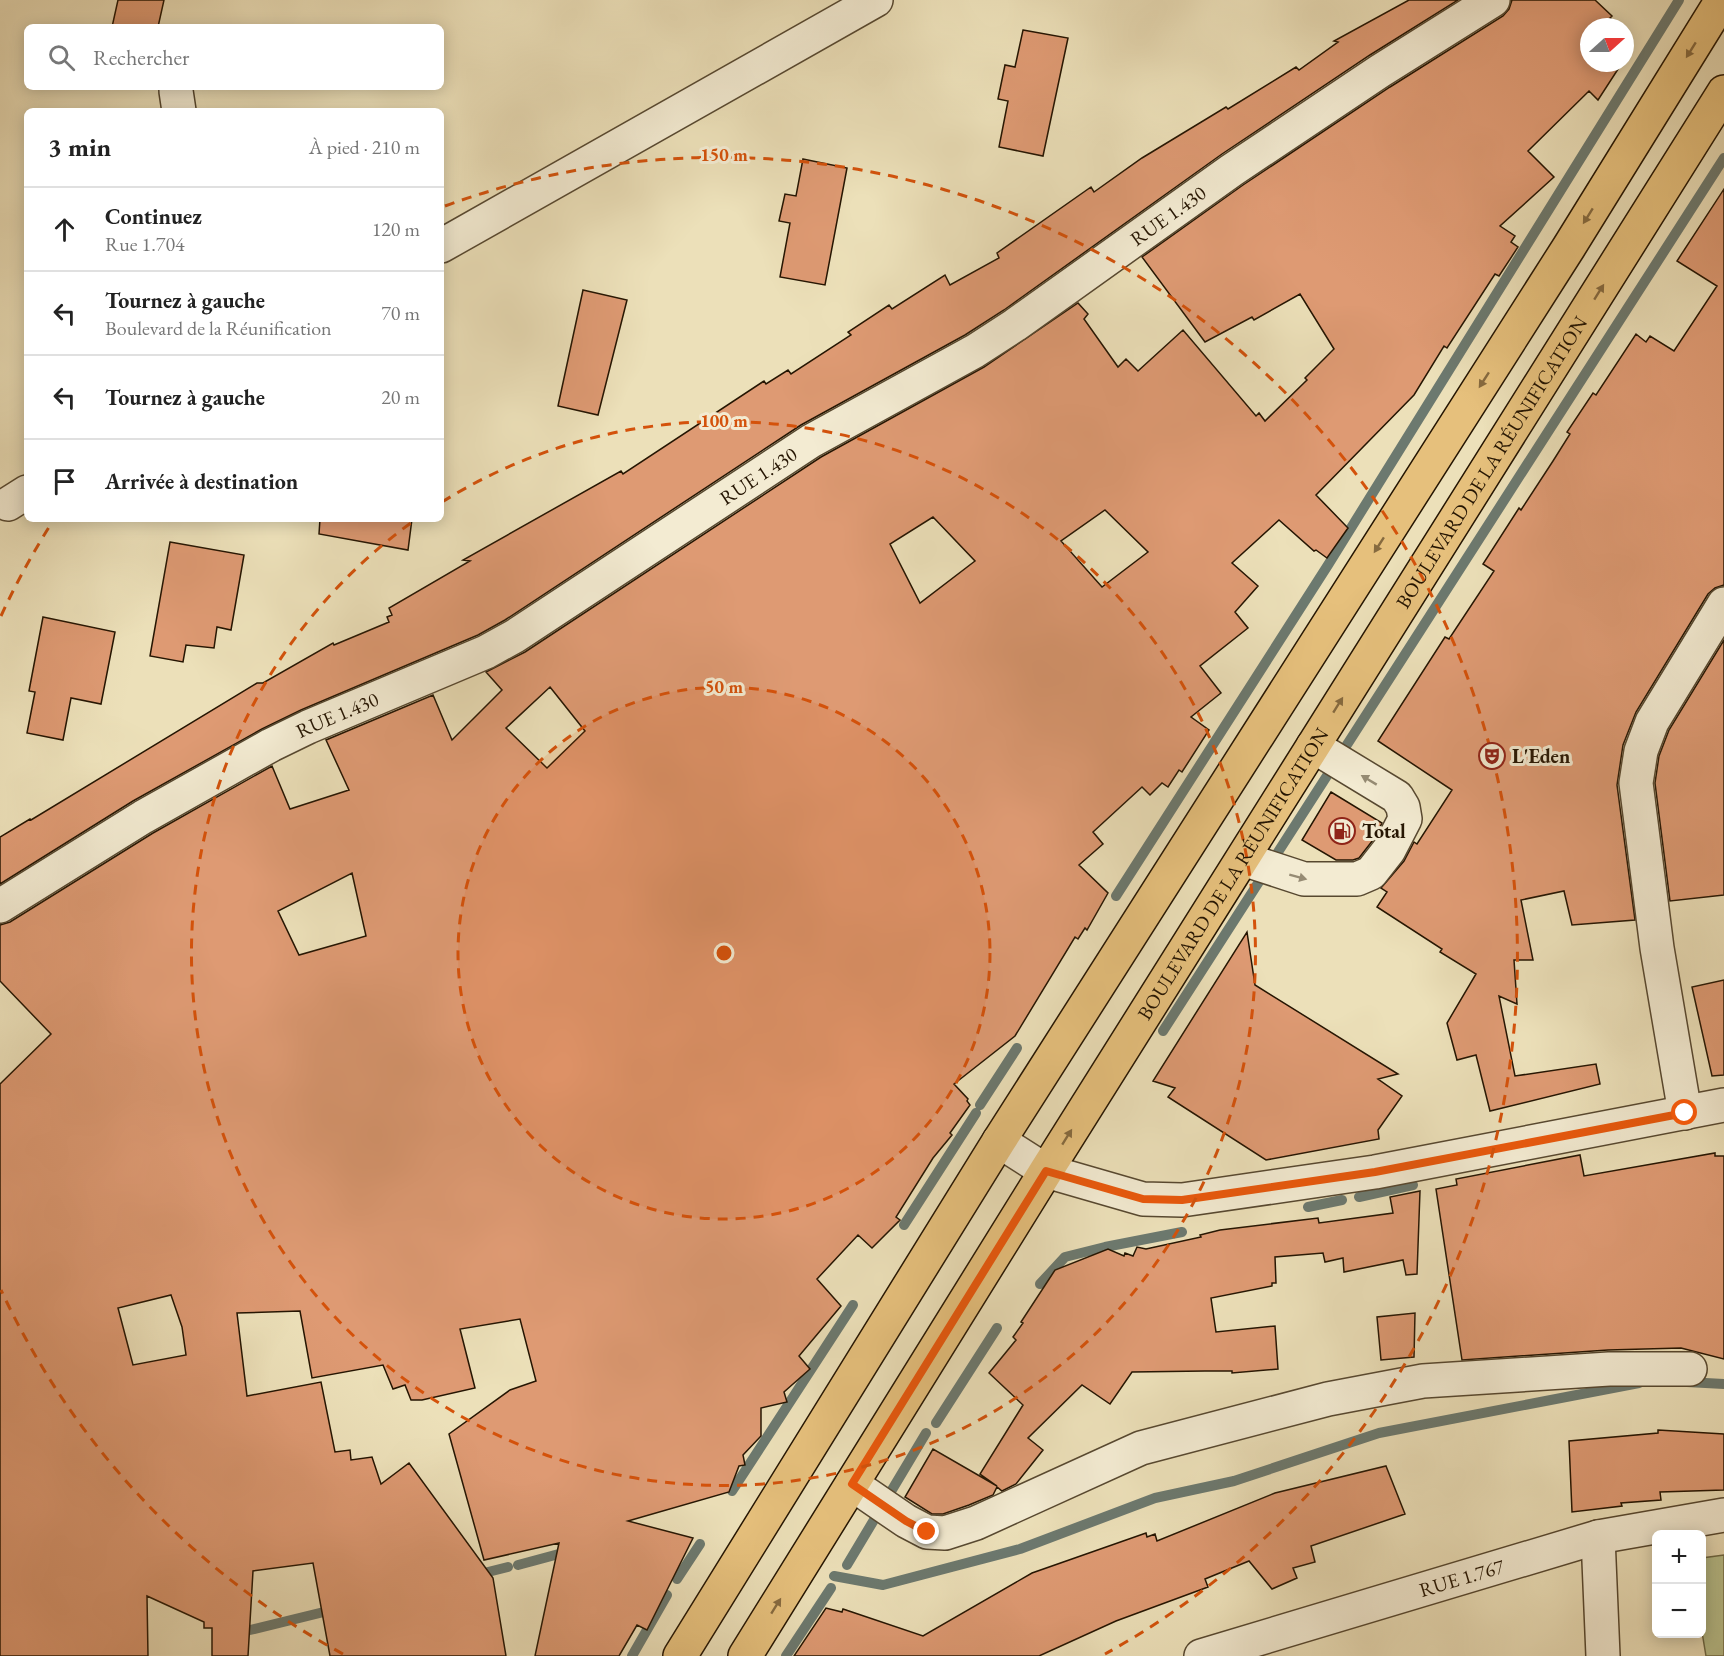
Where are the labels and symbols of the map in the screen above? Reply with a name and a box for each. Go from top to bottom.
north arrow [1580,18,1634,72]
one-way arrow [1686,42,1697,58]
text: 150 m [700,143,748,166]
street label: RUE 1.430 [1125,180,1211,252]
one-way arrow [1583,207,1594,224]
one-way arrow [1593,283,1604,300]
street label: BOULEVARD DE LA RÉUNIFICATION [1390,311,1593,613]
one-way arrow [1479,372,1490,388]
text: 100 m [700,409,748,432]
street label: RUE 1.430 [715,441,802,511]
one-way arrow [1373,536,1385,552]
text: 50 m [705,675,743,698]
street label: RUE 1.430 [291,686,383,744]
one-way arrow [1333,697,1344,714]
street label: BOULEVARD DE LA RÉUNIFICATION [1131,723,1334,1025]
theatre icon: L'Eden [1477,741,1507,771]
place label: L'Eden [1512,743,1570,769]
one-way arrow [1360,775,1377,785]
fuel station icon: Total [1327,816,1357,846]
place label: Total [1362,818,1406,844]
one-way arrow [1289,872,1307,882]
centre of rings [714,943,734,963]
route start [1671,1099,1697,1125]
one-way arrow [1062,1129,1073,1145]
route end [913,1518,939,1544]
street label: RUE 1.767 [1416,1553,1507,1603]
one-way arrow [770,1598,781,1614]

